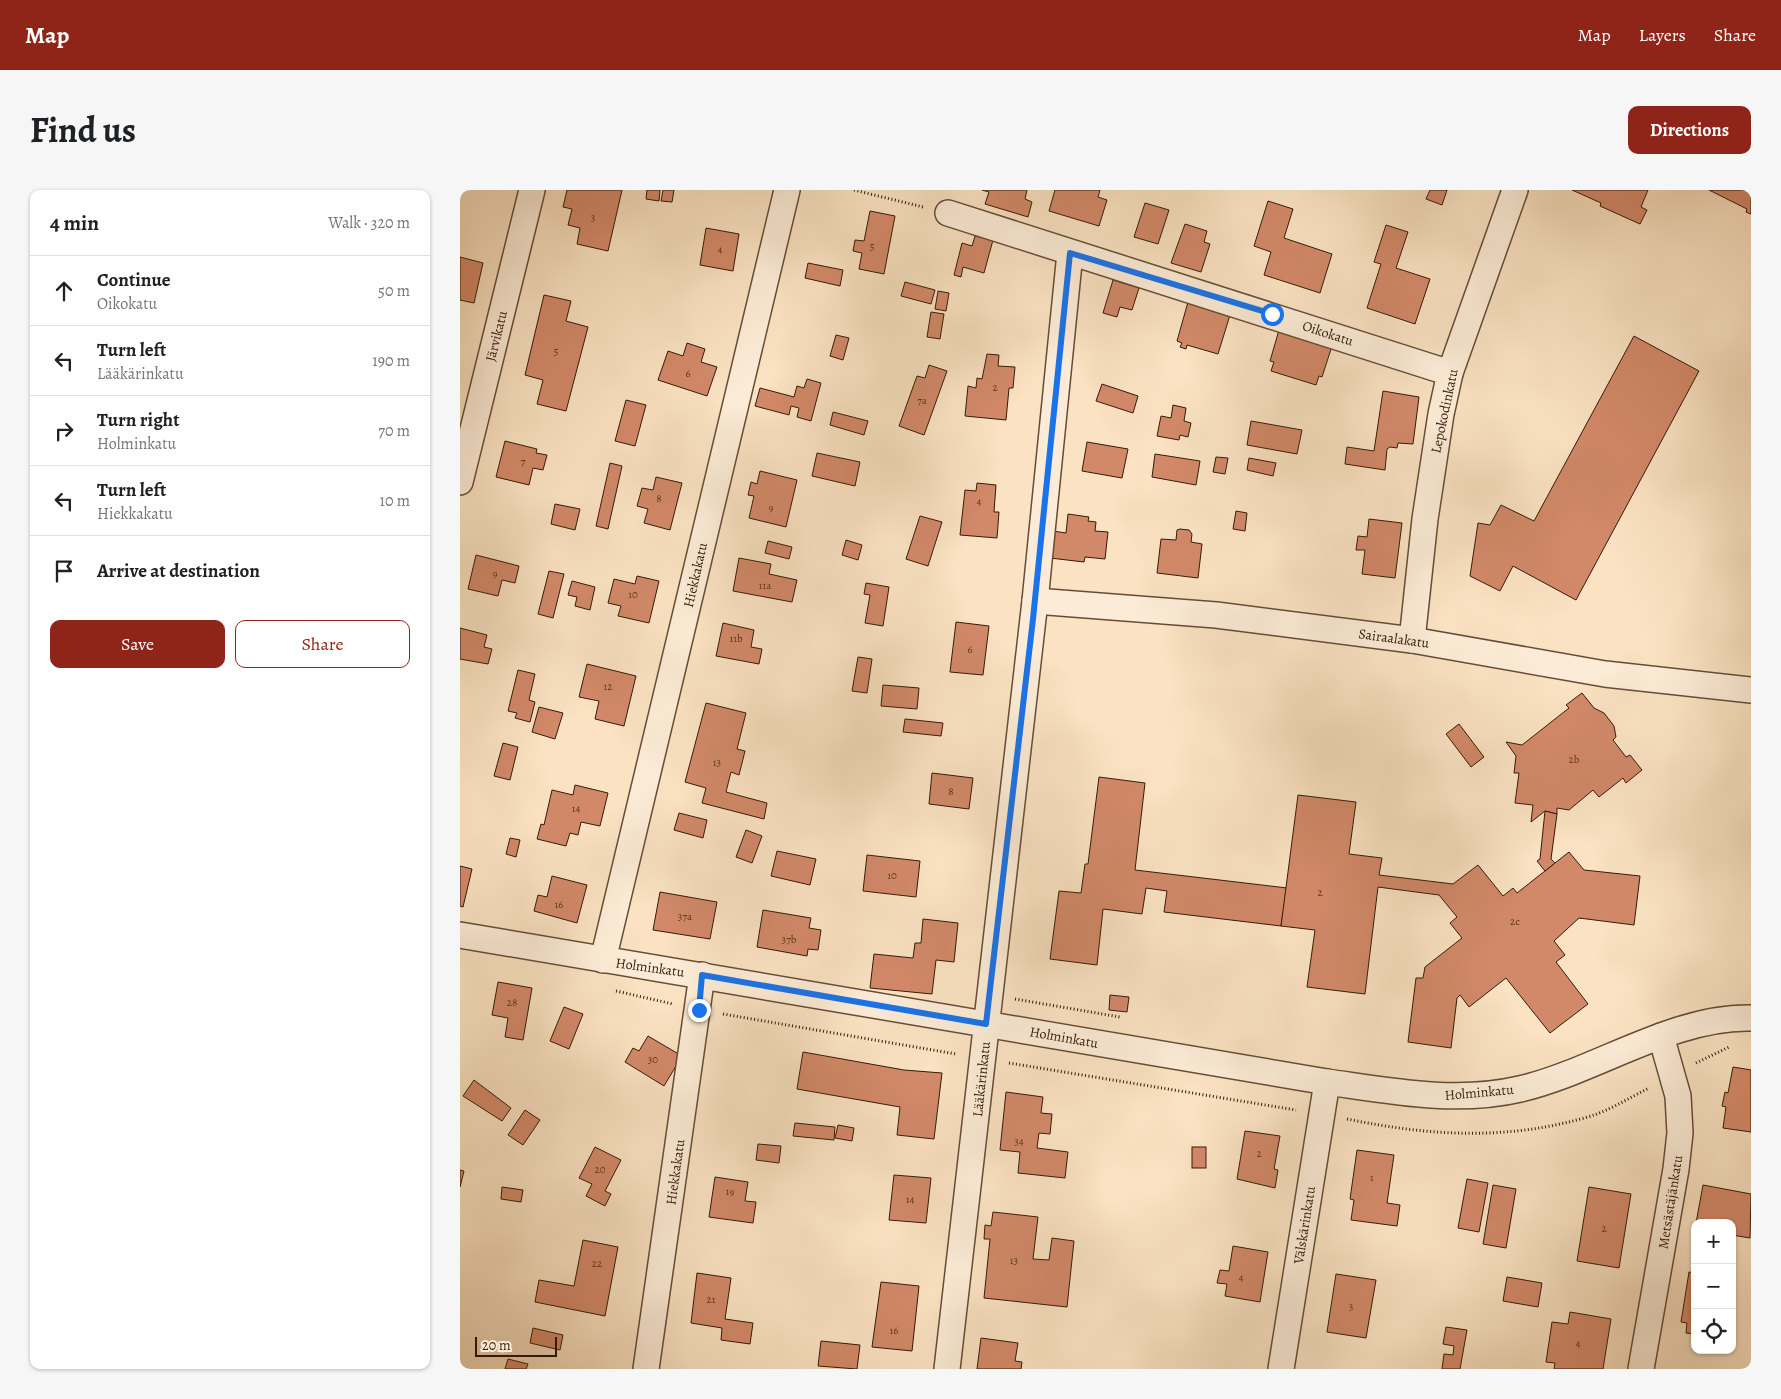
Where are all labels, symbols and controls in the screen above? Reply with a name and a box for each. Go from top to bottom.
text: Map [25,19,69,51]
text: Map [1578,23,1611,47]
text: Layers [1639,23,1686,47]
text: Share [1714,23,1756,47]
text: Find us [30,106,136,154]
button: Directions [1628,106,1751,154]
text: 4 min [50,209,99,237]
house number: 3 [591,210,595,225]
text: Walk · 320 m [328,212,410,234]
house number: 5 [870,239,875,254]
house number: 4 [718,242,723,257]
text: Continue [97,267,171,293]
icon: ahead [50,277,78,305]
text: 50 m [378,280,410,302]
text: Oikokatu [97,293,157,315]
route start [1261,303,1284,326]
street label: Järvikatu [481,308,512,364]
street label: Oikokatu [1300,316,1356,351]
text: Turn left [97,337,166,363]
house number: 5 [554,344,559,359]
icon: left [50,347,78,375]
text: 190 m [372,350,410,372]
text: Lääkärinkatu [97,363,184,385]
house number: 6 [685,366,691,381]
street label: Lepokodinkatu [1426,367,1463,455]
house number: 2 [992,380,998,395]
house number: 7a [917,393,928,408]
text: Turn right [97,407,179,433]
icon: right [50,417,78,445]
text: 70 m [378,420,410,442]
text: Holminkatu [97,433,176,455]
house number: 7 [521,454,526,469]
text: Turn left [97,477,166,503]
icon: left [50,487,78,515]
text: 10 m [380,490,410,512]
house number: 8 [656,491,662,506]
house number: 4 [977,494,982,509]
house number: 9 [768,500,774,515]
text: Hiekkakatu [97,503,173,525]
street label: Hiekkakatu [679,540,712,610]
icon: arrive [50,557,78,585]
text: Arrive at destination [97,558,260,584]
house number: 9 [492,566,498,581]
house number: 11a [759,578,772,593]
house number: 10 [628,587,638,602]
button: Save [50,620,225,668]
button: Share [235,620,410,668]
street label: Sairaalakatu [1357,624,1431,653]
house number: 11b [729,631,743,646]
house number: 6 [967,642,973,657]
house number: 12 [604,679,613,694]
house number: 2b [1569,752,1580,767]
house number: 13 [713,755,721,770]
house number: 8 [948,784,954,799]
house number: 14 [572,801,580,816]
house number: 10 [887,868,897,883]
house number: 2 [1317,885,1323,900]
house number: 16 [555,897,563,912]
house number: 37a [678,909,693,924]
house number: 2c [1510,914,1520,929]
house number: 37b [782,932,797,947]
street label: Holminkatu [614,953,686,982]
house number: 28 [507,995,517,1010]
route end [688,999,711,1022]
street label: Holminkatu [1028,1022,1100,1053]
street label: Lääkärinkatu [968,1040,995,1118]
house number: 30 [648,1052,658,1067]
street label: Holminkatu [1444,1080,1515,1105]
house number: 34 [1014,1134,1024,1149]
street label: Hiekkakatu [661,1138,690,1206]
house number: 2 [1256,1146,1262,1161]
street label: Metsästäjänkatu [1654,1154,1687,1250]
house number: 20 [594,1162,606,1177]
house number: 1 [1370,1170,1374,1185]
house number: 19 [726,1184,734,1199]
street label: Välskärinkatu [1289,1184,1320,1266]
house number: 14 [906,1192,914,1207]
map controls [1691,1219,1736,1354]
button: + [1691,1219,1736,1264]
house number: 2 [1601,1221,1607,1236]
house number: 13 [1010,1253,1018,1268]
house number: 22 [592,1256,602,1271]
button: − [1691,1264,1736,1309]
house number: 4 [1239,1270,1244,1285]
house number: 21 [707,1292,716,1307]
house number: 3 [1349,1299,1353,1314]
button: locate [1691,1309,1736,1354]
house number: 16 [890,1323,898,1338]
scale bar [475,1334,558,1357]
text: 20 m [482,1336,511,1355]
house number: 4 [1576,1336,1581,1351]

